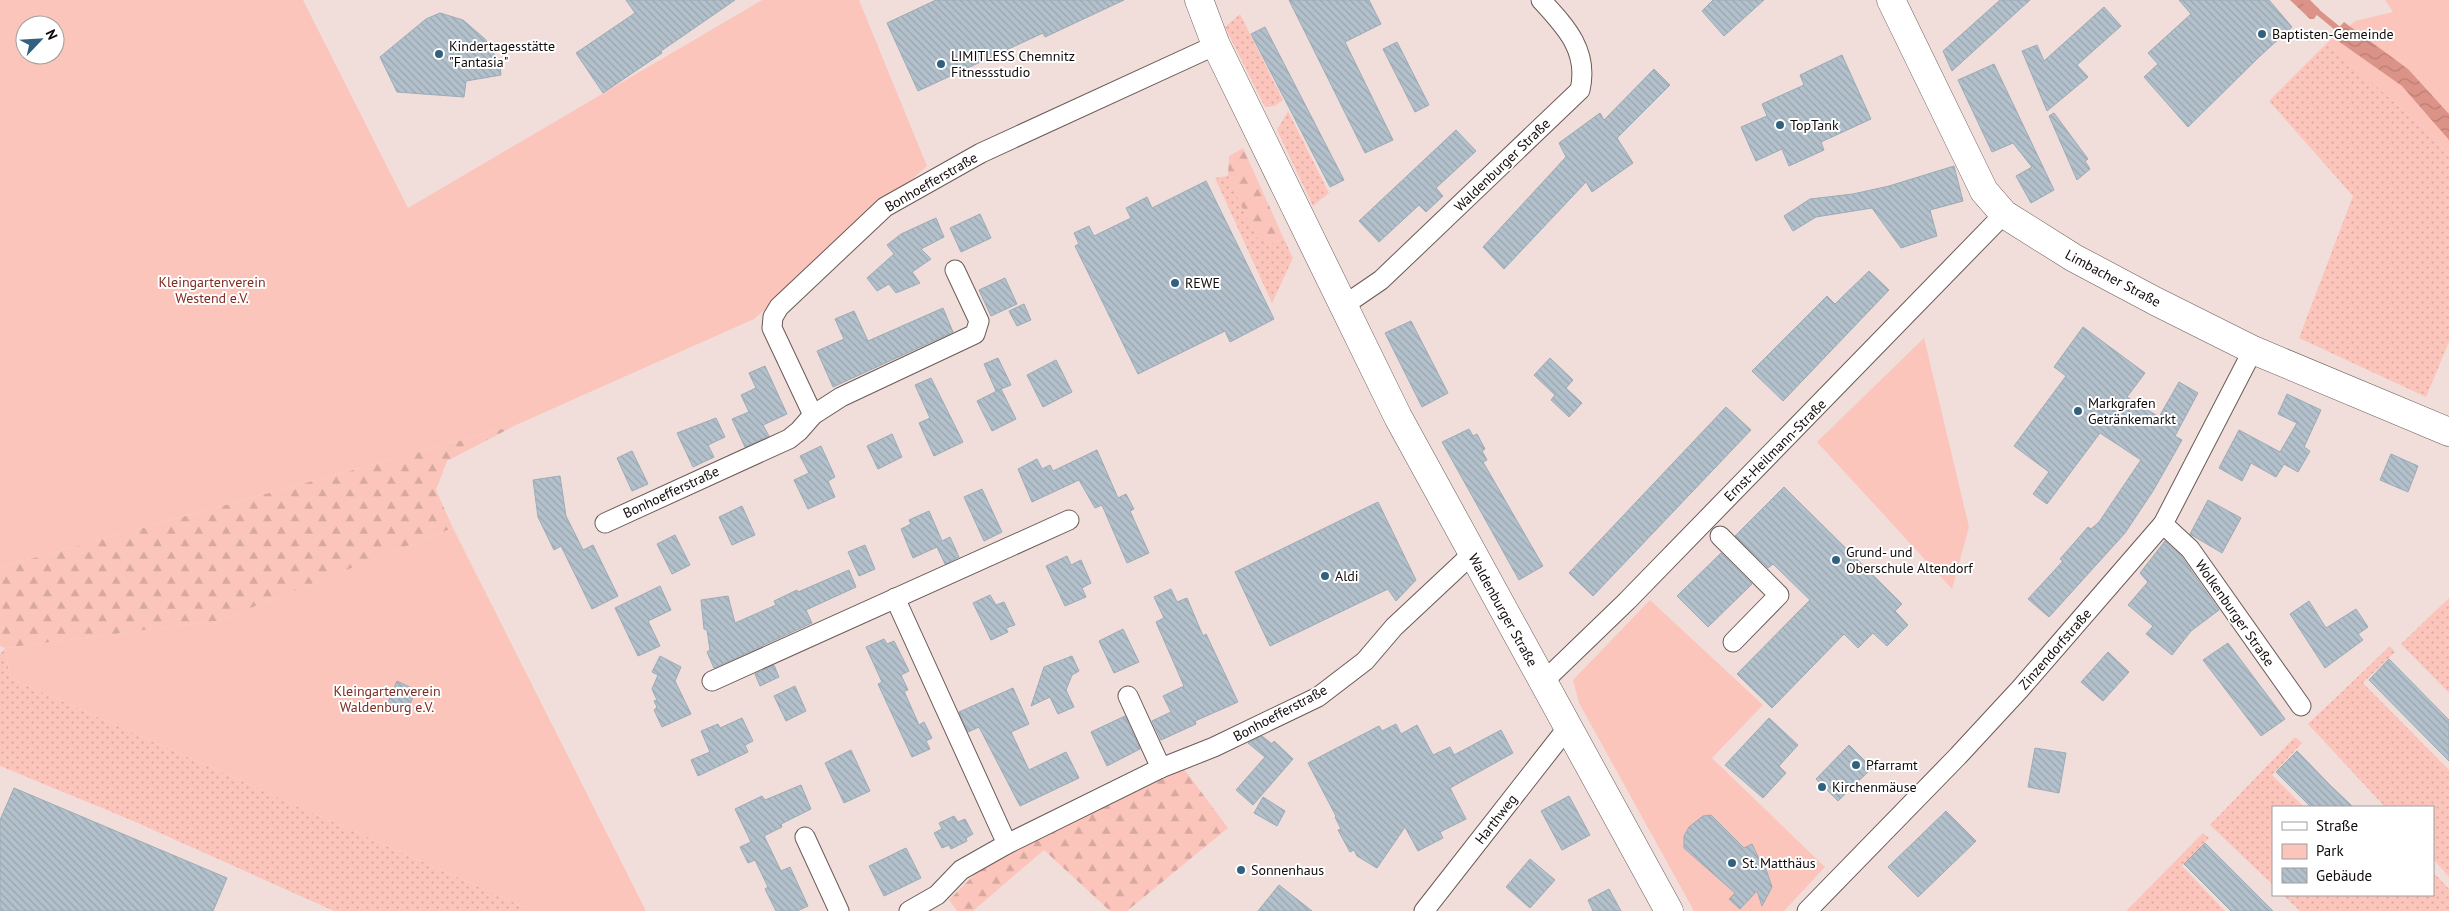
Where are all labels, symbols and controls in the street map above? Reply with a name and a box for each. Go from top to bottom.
north arrow [15,15,65,65]
place label: Baptisten-Gemeinde [2272,25,2394,43]
text: N [42,27,62,42]
marker: Baptisten-Gemeinde [2256,28,2268,40]
place label: Kindertagesstätte "Fantasia" [449,37,555,71]
place label: LIMITLESS Chemnitz Fitnessstudio [951,47,1075,81]
marker: Kindertagesstätte "Fantasia" [433,48,445,60]
marker: LIMITLESS Chemnitz Fitnessstudio [935,58,947,70]
street label: Waldenburger Straße [1450,115,1554,215]
place label: TopTank [1790,116,1839,134]
marker: TopTank [1774,119,1786,131]
street label: Bonhoefferstraße [881,148,981,216]
street label: Limbacher Straße [2062,245,2164,311]
park label: Kleingartenverein Westend e.V. [158,273,266,307]
place label: REWE [1185,274,1220,292]
marker: REWE [1169,277,1181,289]
place label: Markgrafen Getränkemarkt [2088,394,2176,428]
street label: Ernst-Heilmann-Straße [1720,395,1830,505]
marker: Markgrafen Getränkemarkt [2072,405,2084,417]
street label: Bonhoefferstraße [620,462,722,522]
place label: Grund- und Oberschule Altendorf [1846,543,1973,577]
street label: Waldenburger Straße [1464,550,1542,670]
marker: Grund- und Oberschule Altendorf [1830,554,1842,566]
street label: Wolkenburger Straße [2191,556,2279,670]
place label: Aldi [1335,567,1359,585]
marker: Aldi [1319,570,1331,582]
street label: Zinzendorfstraße [2015,605,2095,693]
street label: Bonhoefferstraße [1230,681,1330,745]
park label: Kleingartenverein Waldenburg e.V. [333,682,441,716]
place label: Pfarramt [1866,756,1918,774]
marker: Pfarramt [1850,759,1862,771]
place label: Kirchenmäuse [1832,778,1917,796]
marker: Kirchenmäuse [1816,781,1828,793]
street label: Harthweg [1471,790,1521,848]
legend [2272,806,2434,896]
text: Straße [2316,816,2358,835]
text: Park [2316,841,2344,860]
place label: St. Matthäus [1742,854,1816,872]
marker: St. Matthäus [1726,857,1738,869]
place label: Sonnenhaus [1251,861,1324,879]
marker: Sonnenhaus [1235,864,1247,876]
text: Gebäude [2316,866,2372,885]

